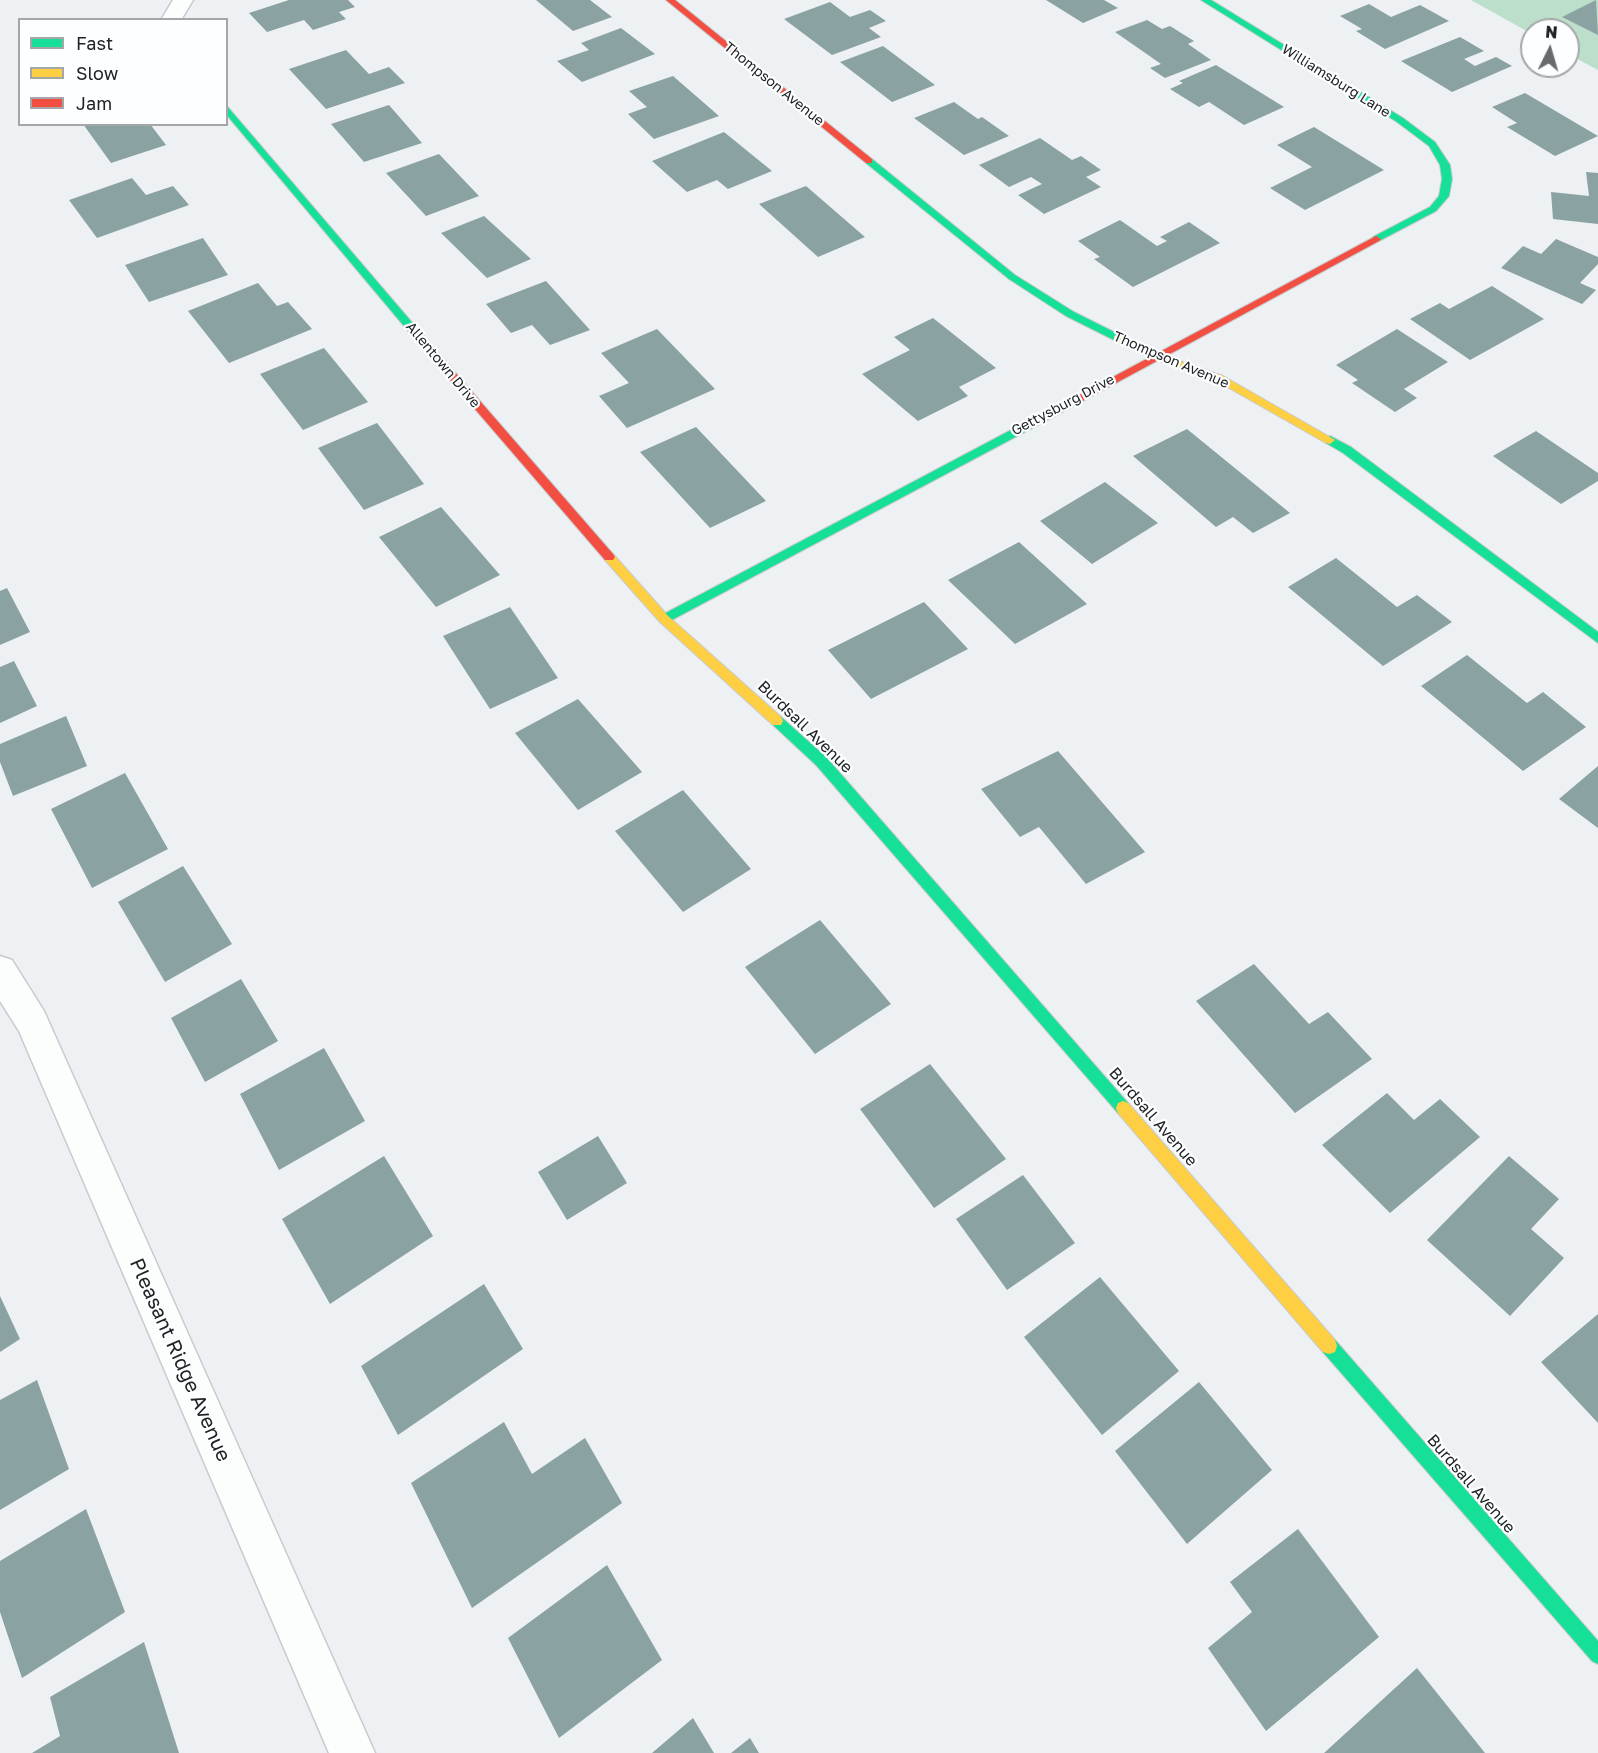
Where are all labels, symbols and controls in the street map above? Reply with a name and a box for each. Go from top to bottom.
legend [18,18,228,126]
north arrow [1520,18,1580,78]
text: N [1544,22,1558,43]
text: Fast [76,32,113,54]
street label: Thompson Avenue [721,38,827,130]
street label: Williamsburg Lane [1279,41,1393,121]
text: Slow [76,62,118,84]
text: Jam [76,92,112,114]
street label: Allentown Drive [402,319,484,411]
street label: Thompson Avenue [1111,328,1231,392]
street label: Gettysburg Drive [1009,371,1117,439]
street label: Burdsall Avenue [754,677,856,777]
street label: Burdsall Avenue [1105,1064,1201,1170]
street label: Pleasant Ridge Avenue [124,1255,236,1465]
street label: Burdsall Avenue [1423,1431,1519,1537]

